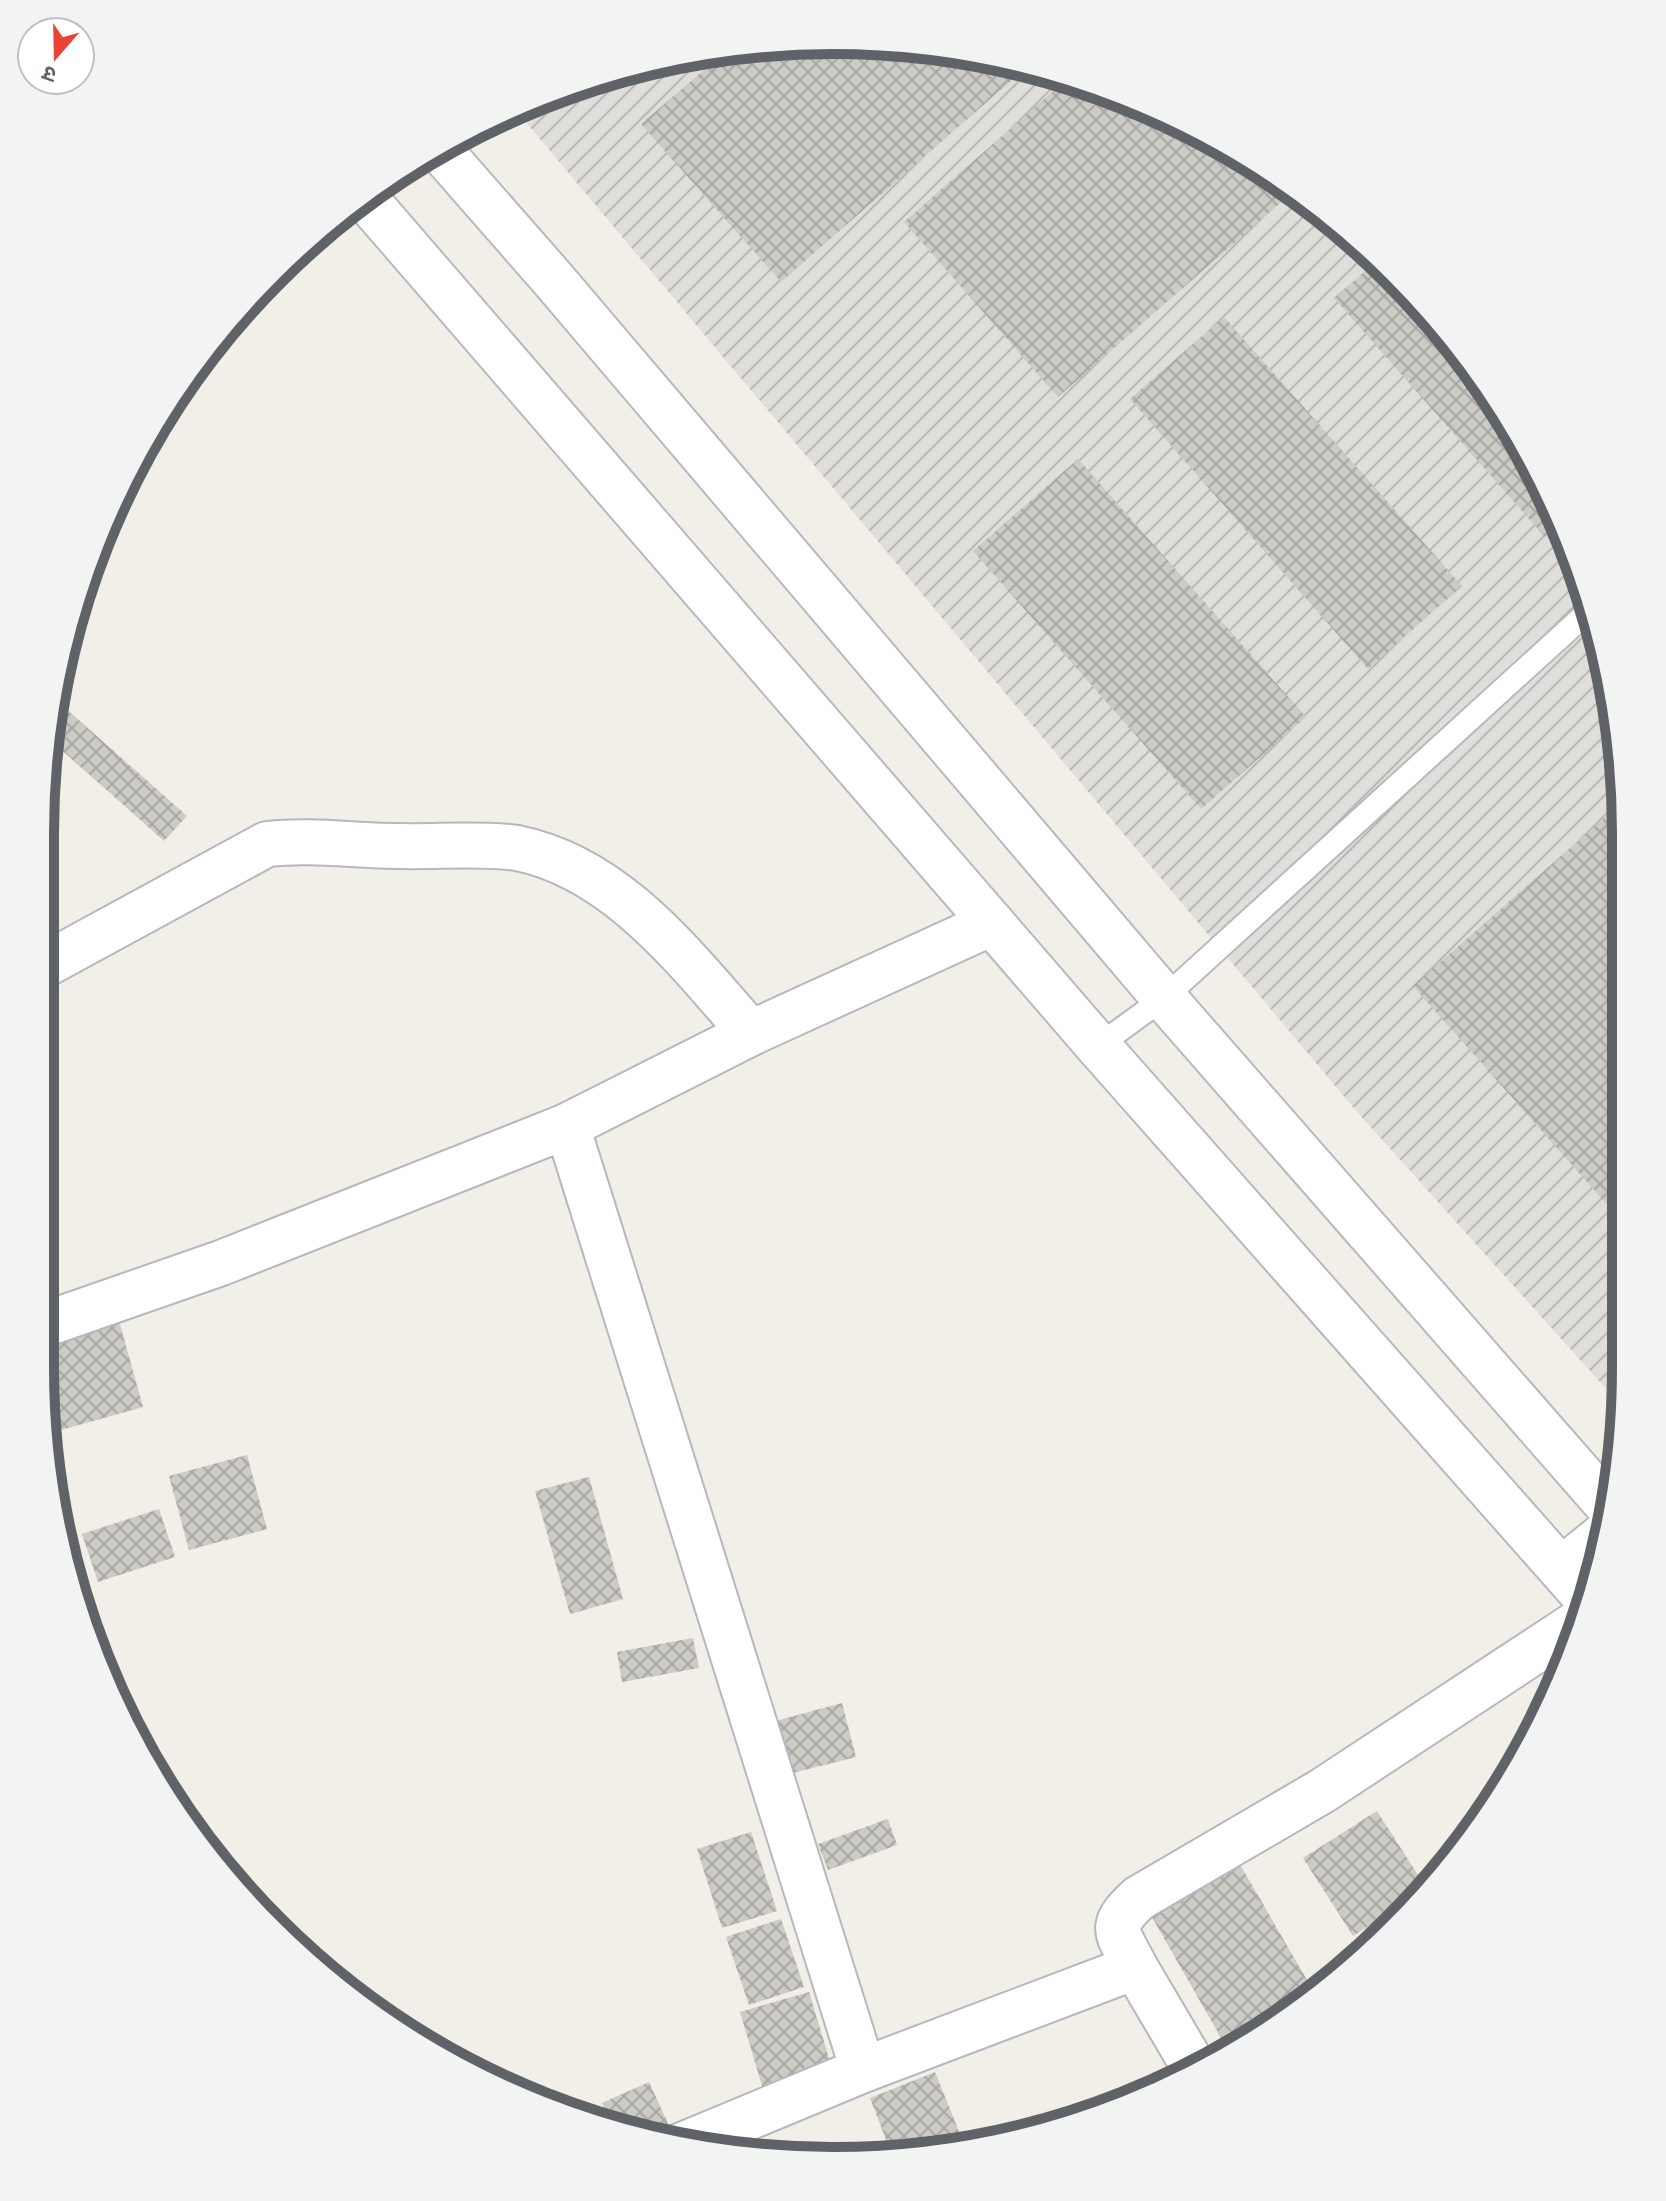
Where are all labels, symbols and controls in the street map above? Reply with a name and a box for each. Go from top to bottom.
north arrow [16,16,96,96]
text: उ [38,60,60,88]

